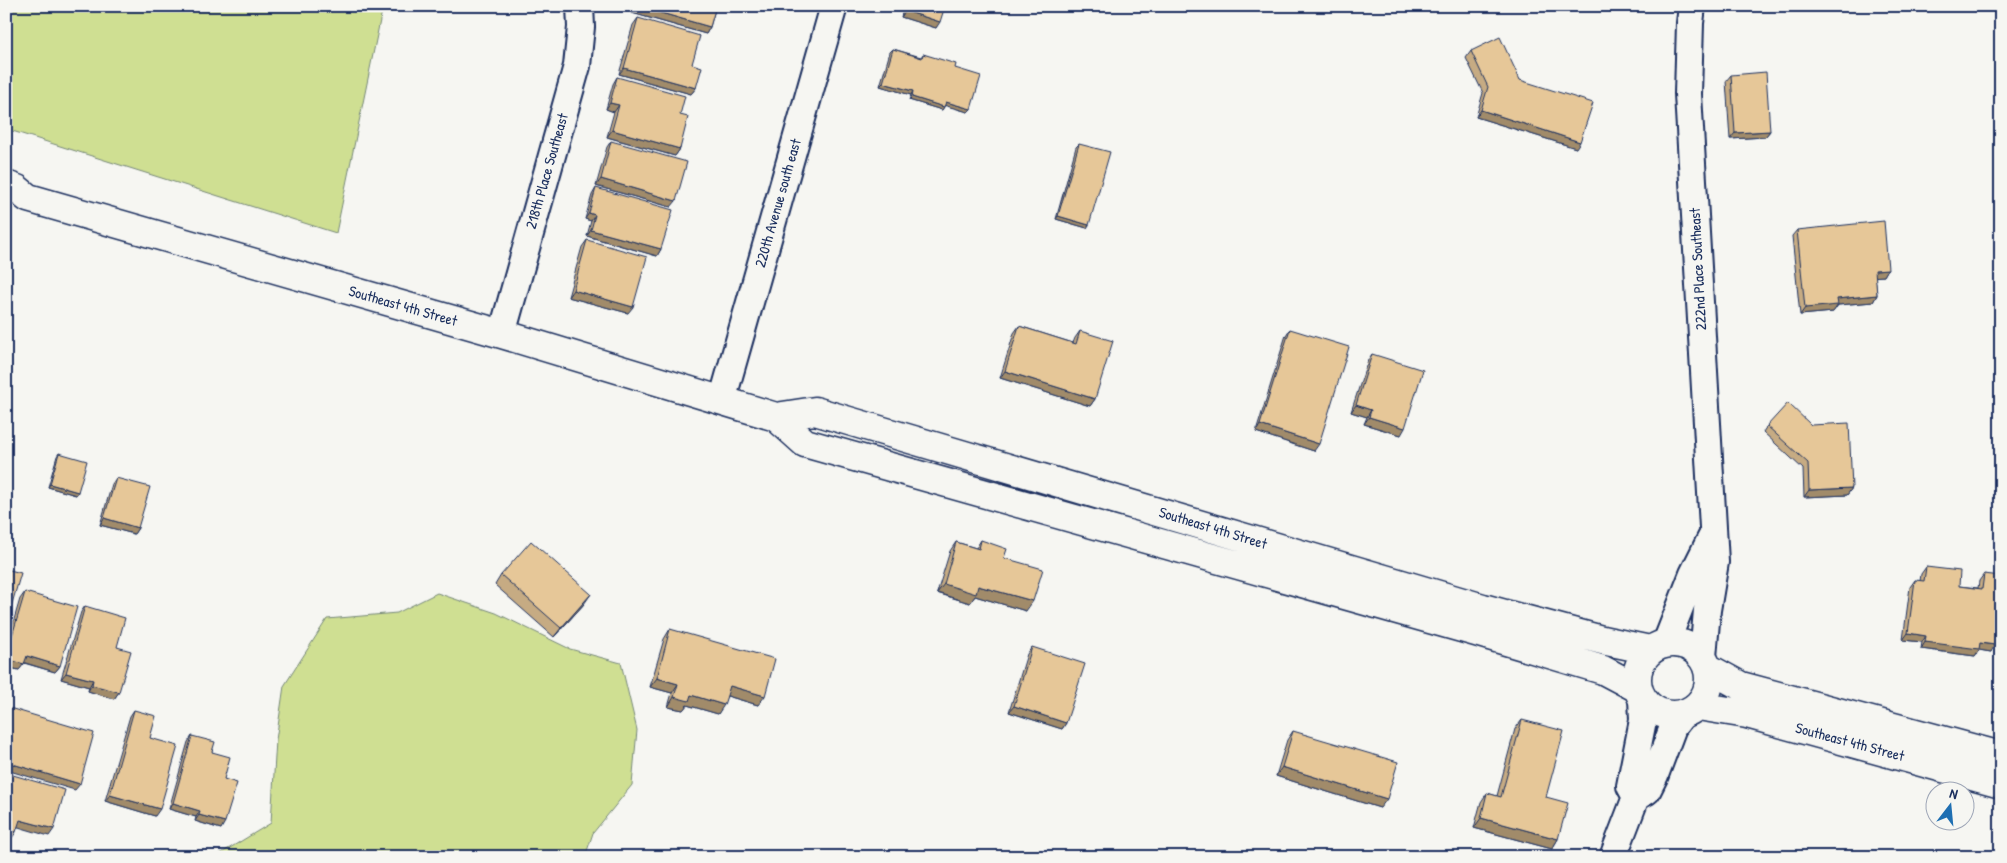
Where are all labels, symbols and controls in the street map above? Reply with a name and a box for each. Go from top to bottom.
street label: 218th Place Southeast [520,110,573,231]
street label: 220th Avenue south east [749,135,806,270]
street label: 222nd Place Southeast [1684,206,1711,331]
street label: Southeast 4th Street [346,280,461,331]
street label: Southeast 4th Street [1156,501,1271,554]
street label: Southeast 4th Street [1793,717,1908,766]
north arrow [1924,780,1974,830]
text: N [1948,783,1960,803]

